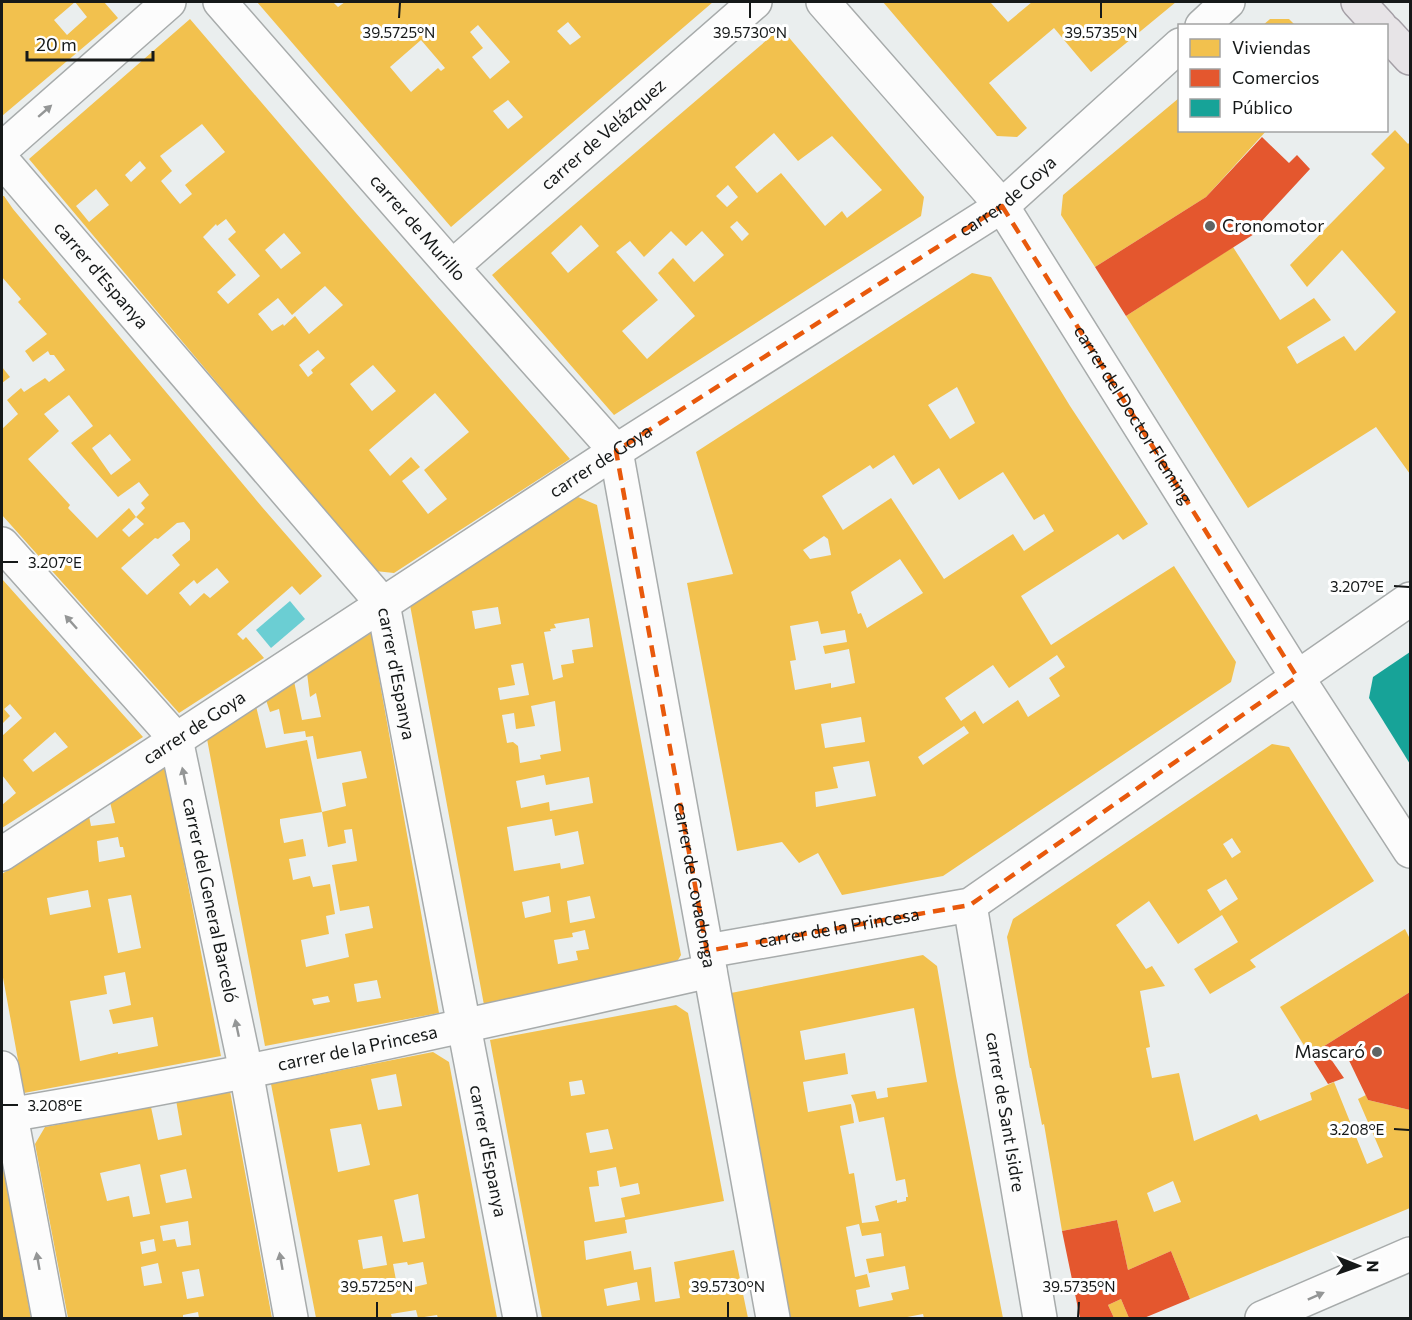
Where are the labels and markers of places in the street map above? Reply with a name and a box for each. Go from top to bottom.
place label: Cronomotor [1222,214,1325,236]
marker: Cronomotor [1203,219,1217,233]
place label: Mascaró [1294,1040,1365,1062]
marker: Mascaró [1370,1045,1384,1059]

